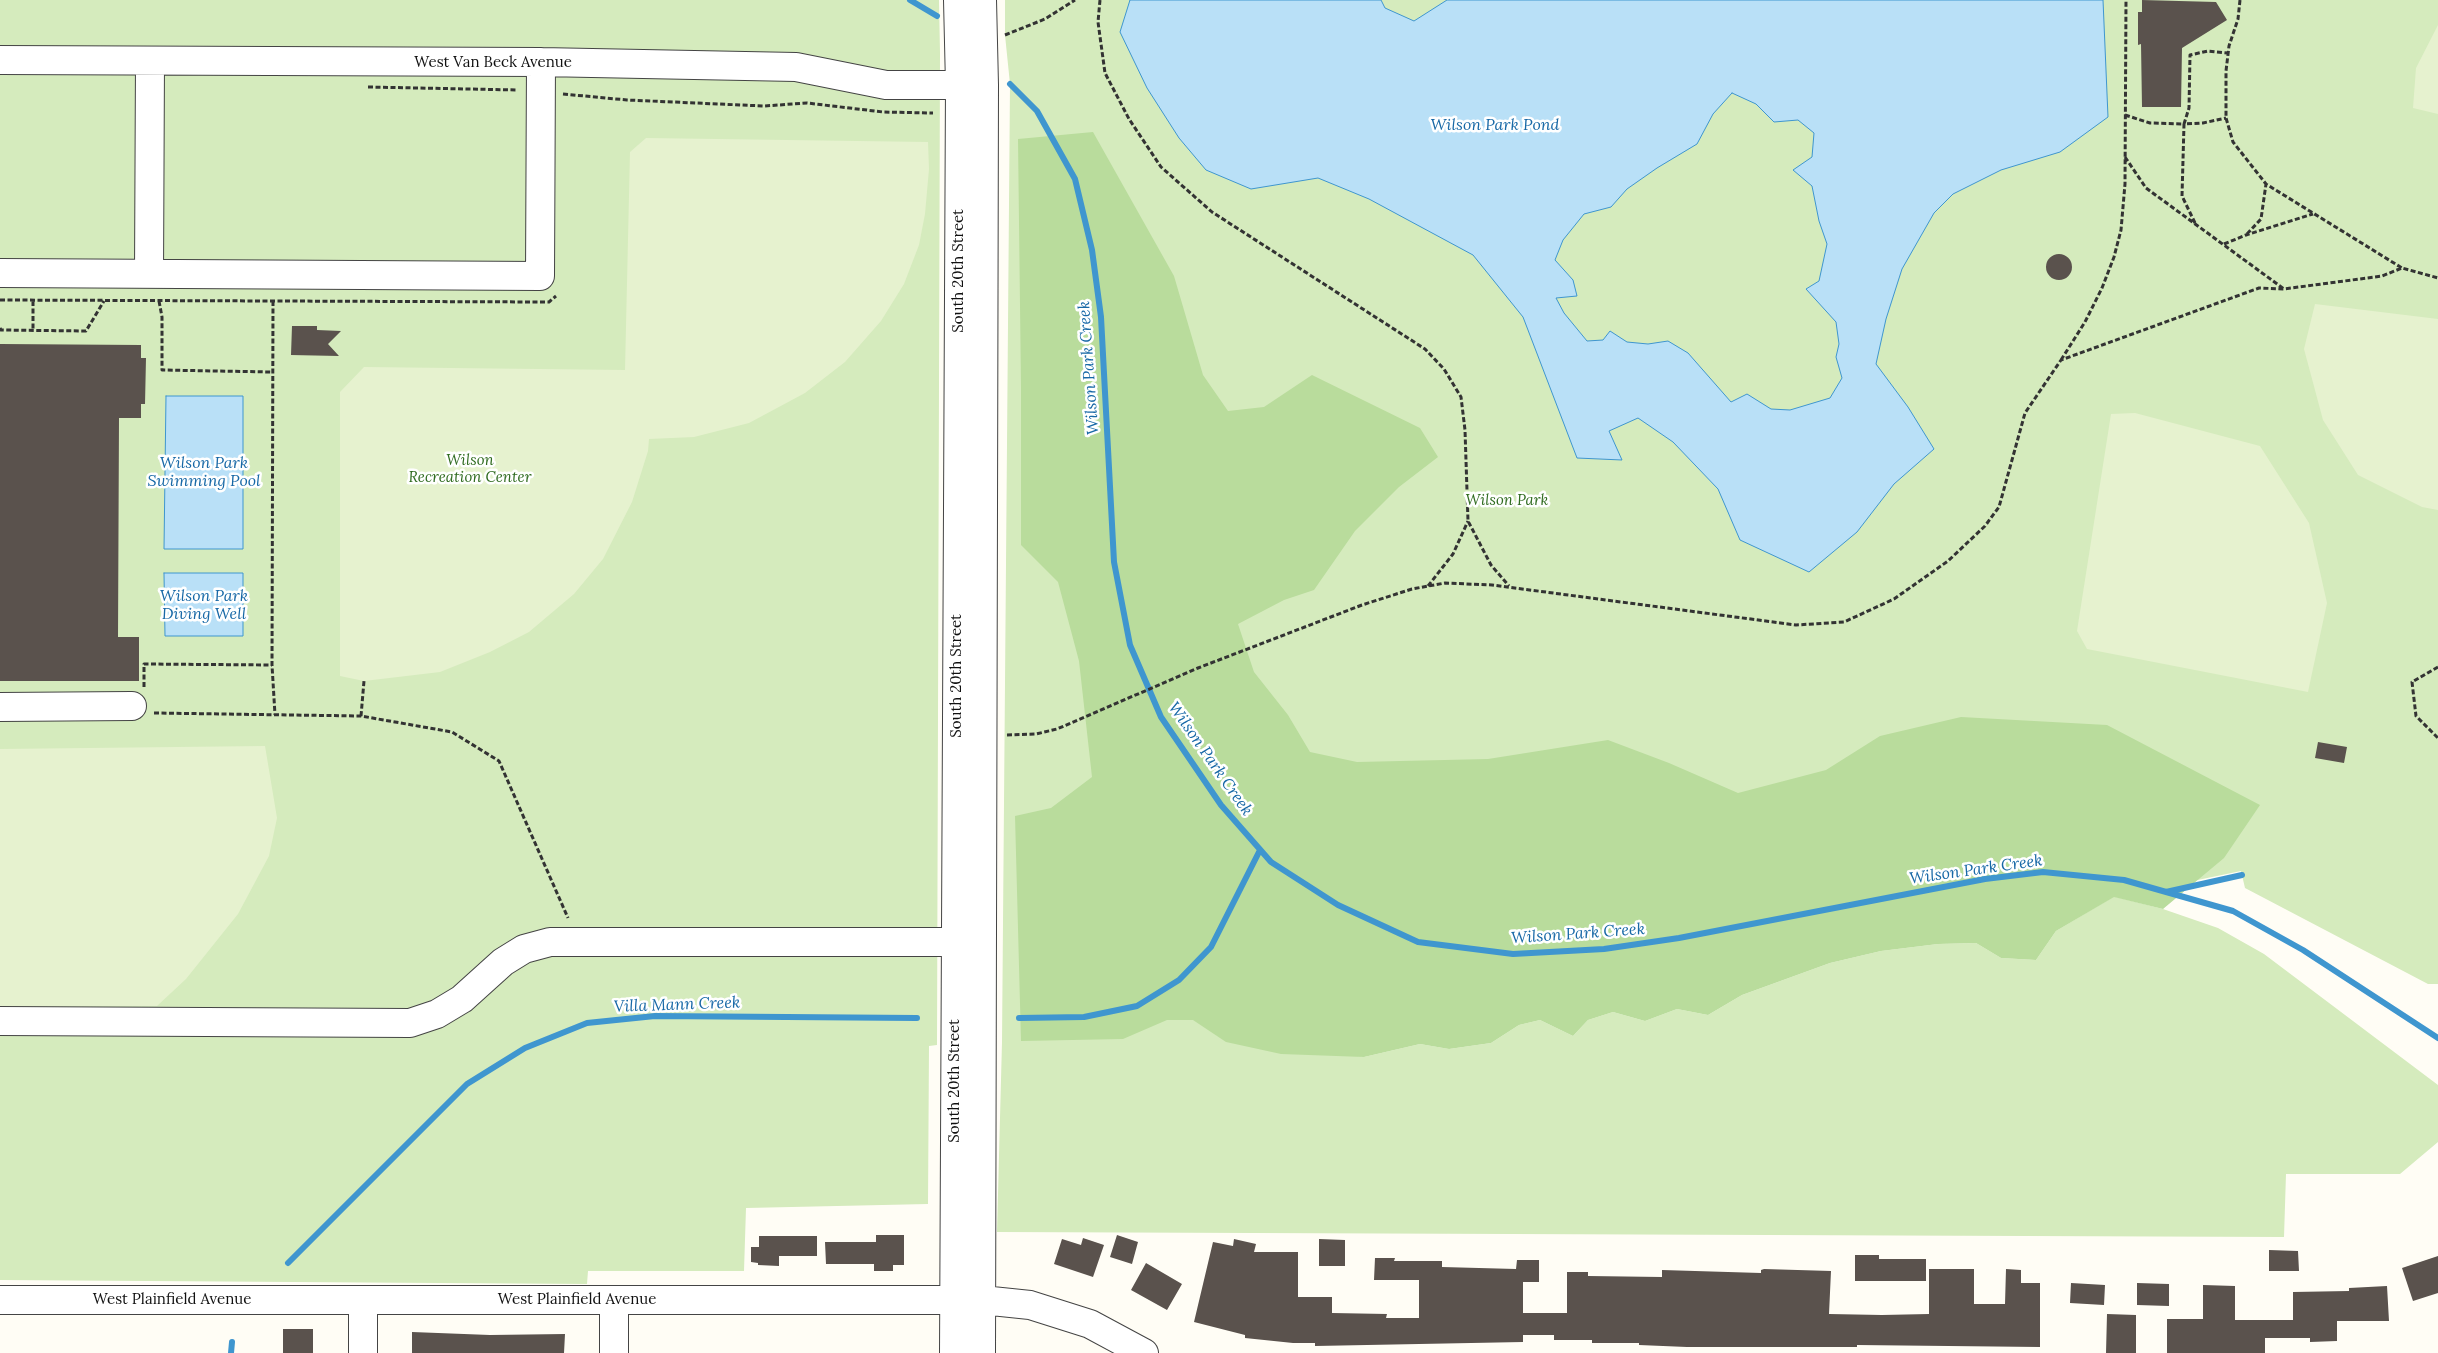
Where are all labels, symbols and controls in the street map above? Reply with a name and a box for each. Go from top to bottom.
street label: West Van Beck Avenue [414,54,572,72]
water label: Wilson Park Pond [1431,115,1559,135]
street label: South 20th Street [950,209,968,333]
water label: Wilson Park Creek [1075,300,1103,436]
park label: Wilson Recreation Center [409,452,531,487]
water label: Wilson Park Swimming Pool [147,453,261,491]
park label: Wilson Park [1466,492,1548,510]
water label: Wilson Park Diving Well [160,586,248,624]
street label: South 20th Street [948,614,966,738]
water label: Wilson Park Creek [1164,699,1256,819]
water label: Wilson Park Creek [1908,851,2044,889]
water label: Wilson Park Creek [1510,920,1646,948]
water label: Villa Mann Creek [613,993,741,1017]
street label: South 20th Street [946,1019,964,1143]
street label: West Plainfield Avenue [93,1291,251,1309]
street label: West Plainfield Avenue [498,1291,656,1309]

